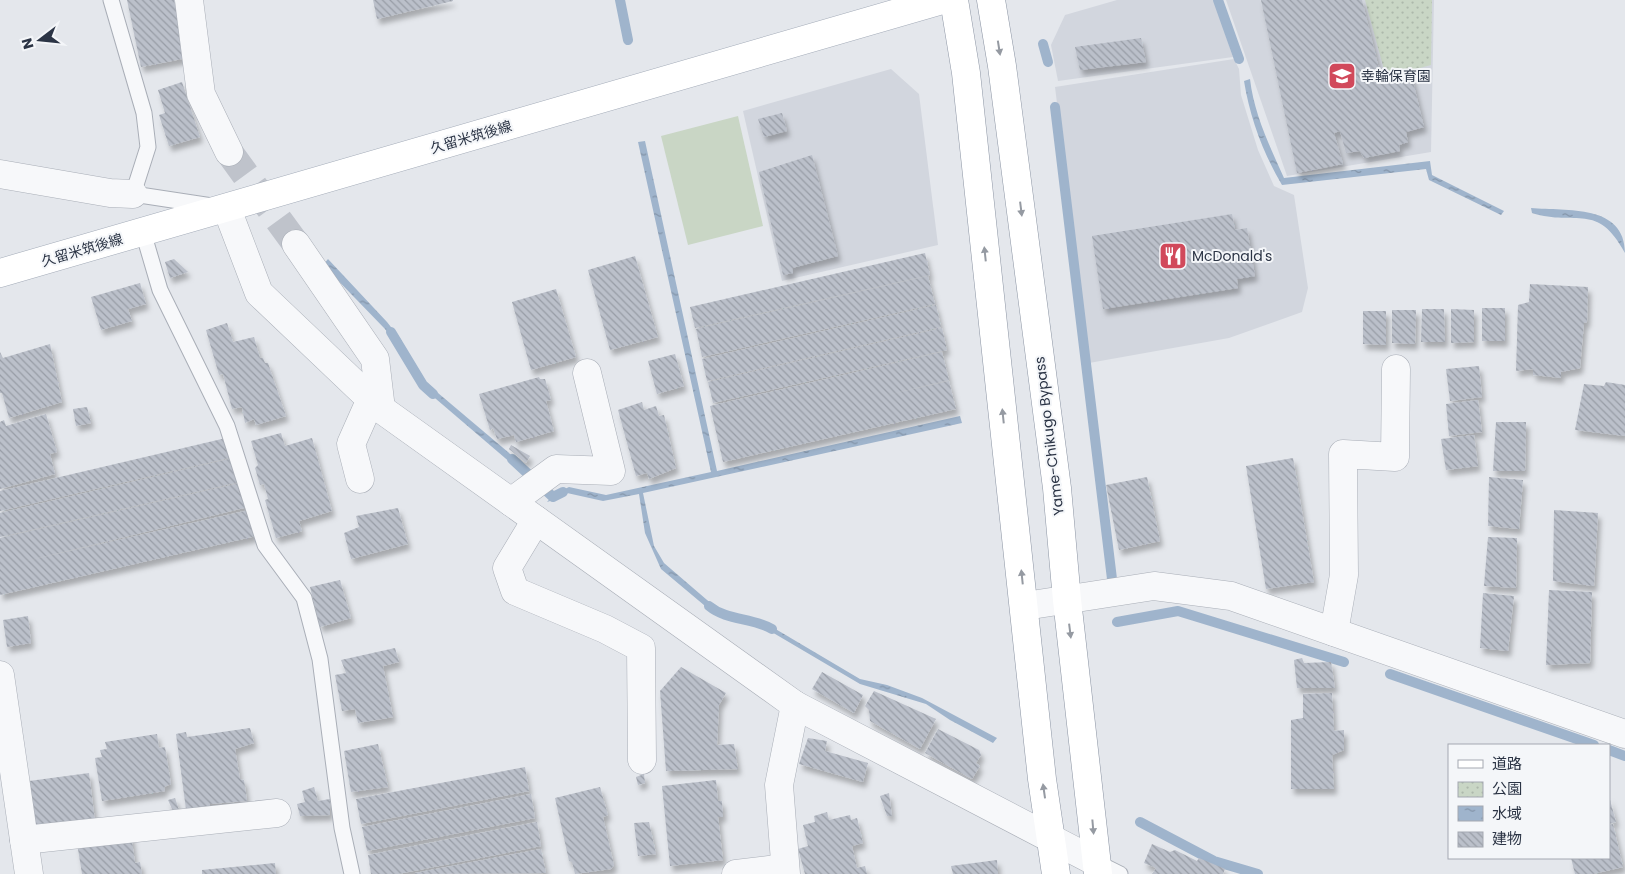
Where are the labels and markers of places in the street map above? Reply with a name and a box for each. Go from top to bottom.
school or university icon: 幸輪保育園 [1327,61,1357,91]
place label: 幸輪保育園 [1361,66,1431,86]
restaurant icon: McDonald's [1158,241,1188,271]
place label: McDonald's [1192,246,1272,266]

